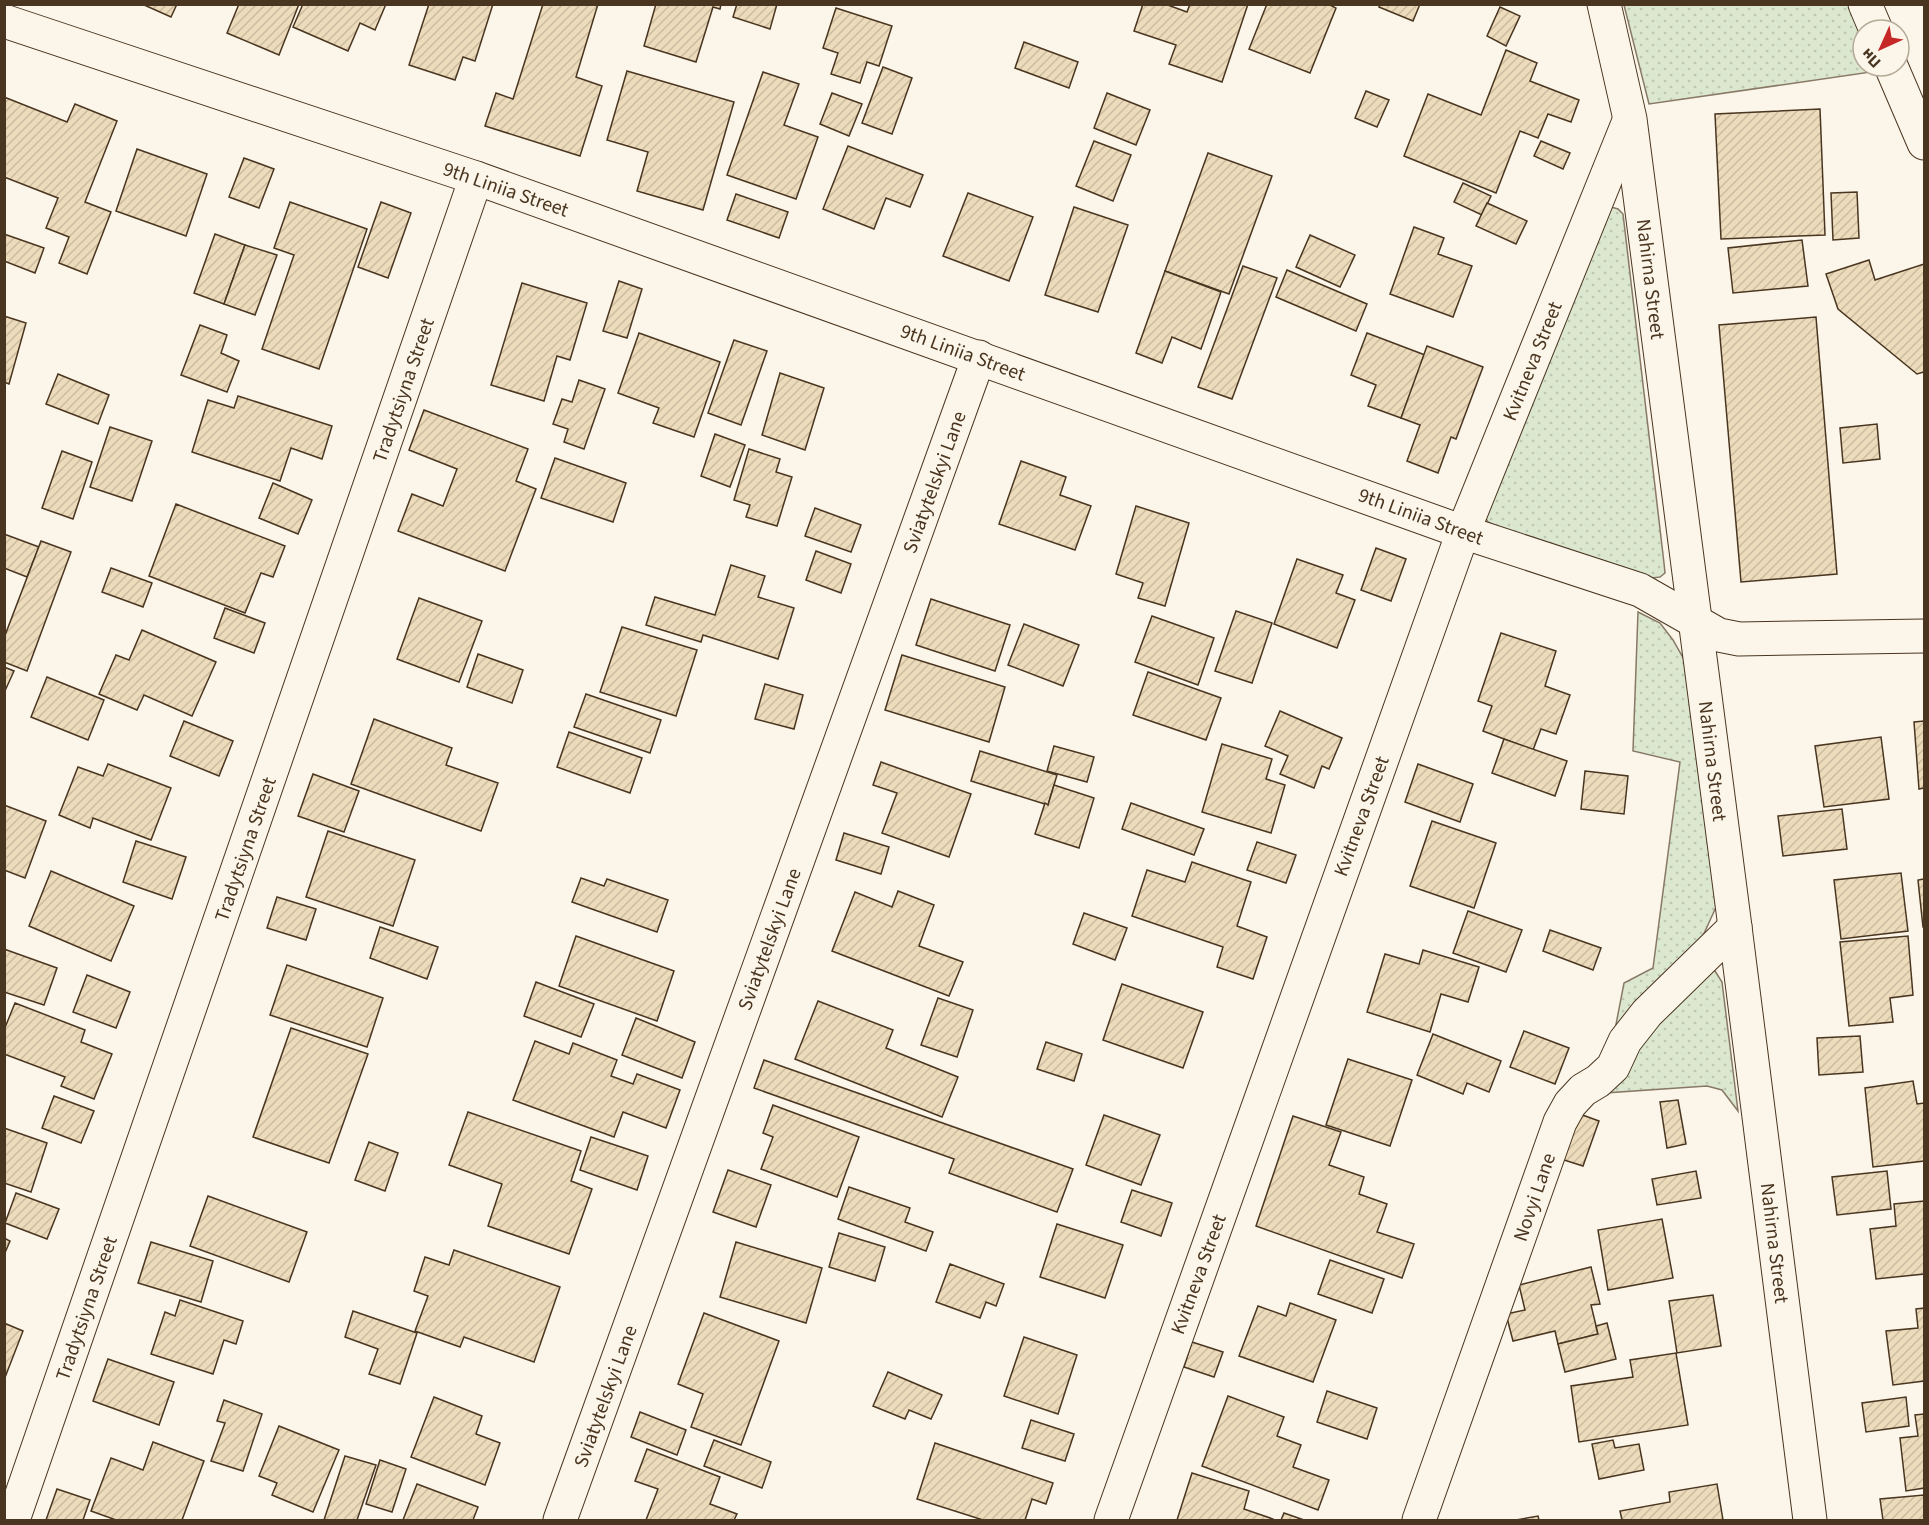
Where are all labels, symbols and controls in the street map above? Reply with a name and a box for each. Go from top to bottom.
north arrow [1851,18,1911,78]
text: Пн [1856,43,1886,73]
street label: 9th Liniia Street [439,155,572,225]
street label: Nahirna Street [1629,217,1671,341]
street label: Kvitneva Street [1496,297,1570,425]
street label: Tradytsiyna Street [366,314,442,466]
street label: 9th Liniia Street [896,317,1029,389]
street label: Sviatytelskyi Lane [896,407,974,557]
street label: 9th Liniia Street [1354,481,1487,553]
street label: Nahirna Street [1691,699,1733,823]
street label: Kvitneva Street [1327,752,1397,880]
street label: Tradytsiyna Street [208,773,284,925]
street label: Sviatytelskyi Lane [731,864,809,1014]
street label: Novyi Lane [1507,1149,1563,1245]
street label: Nahirna Street [1753,1181,1795,1305]
street label: Kvitneva Street [1164,1210,1234,1338]
street label: Tradytsiyna Street [49,1232,125,1384]
street label: Sviatytelskyi Lane [567,1321,645,1471]

